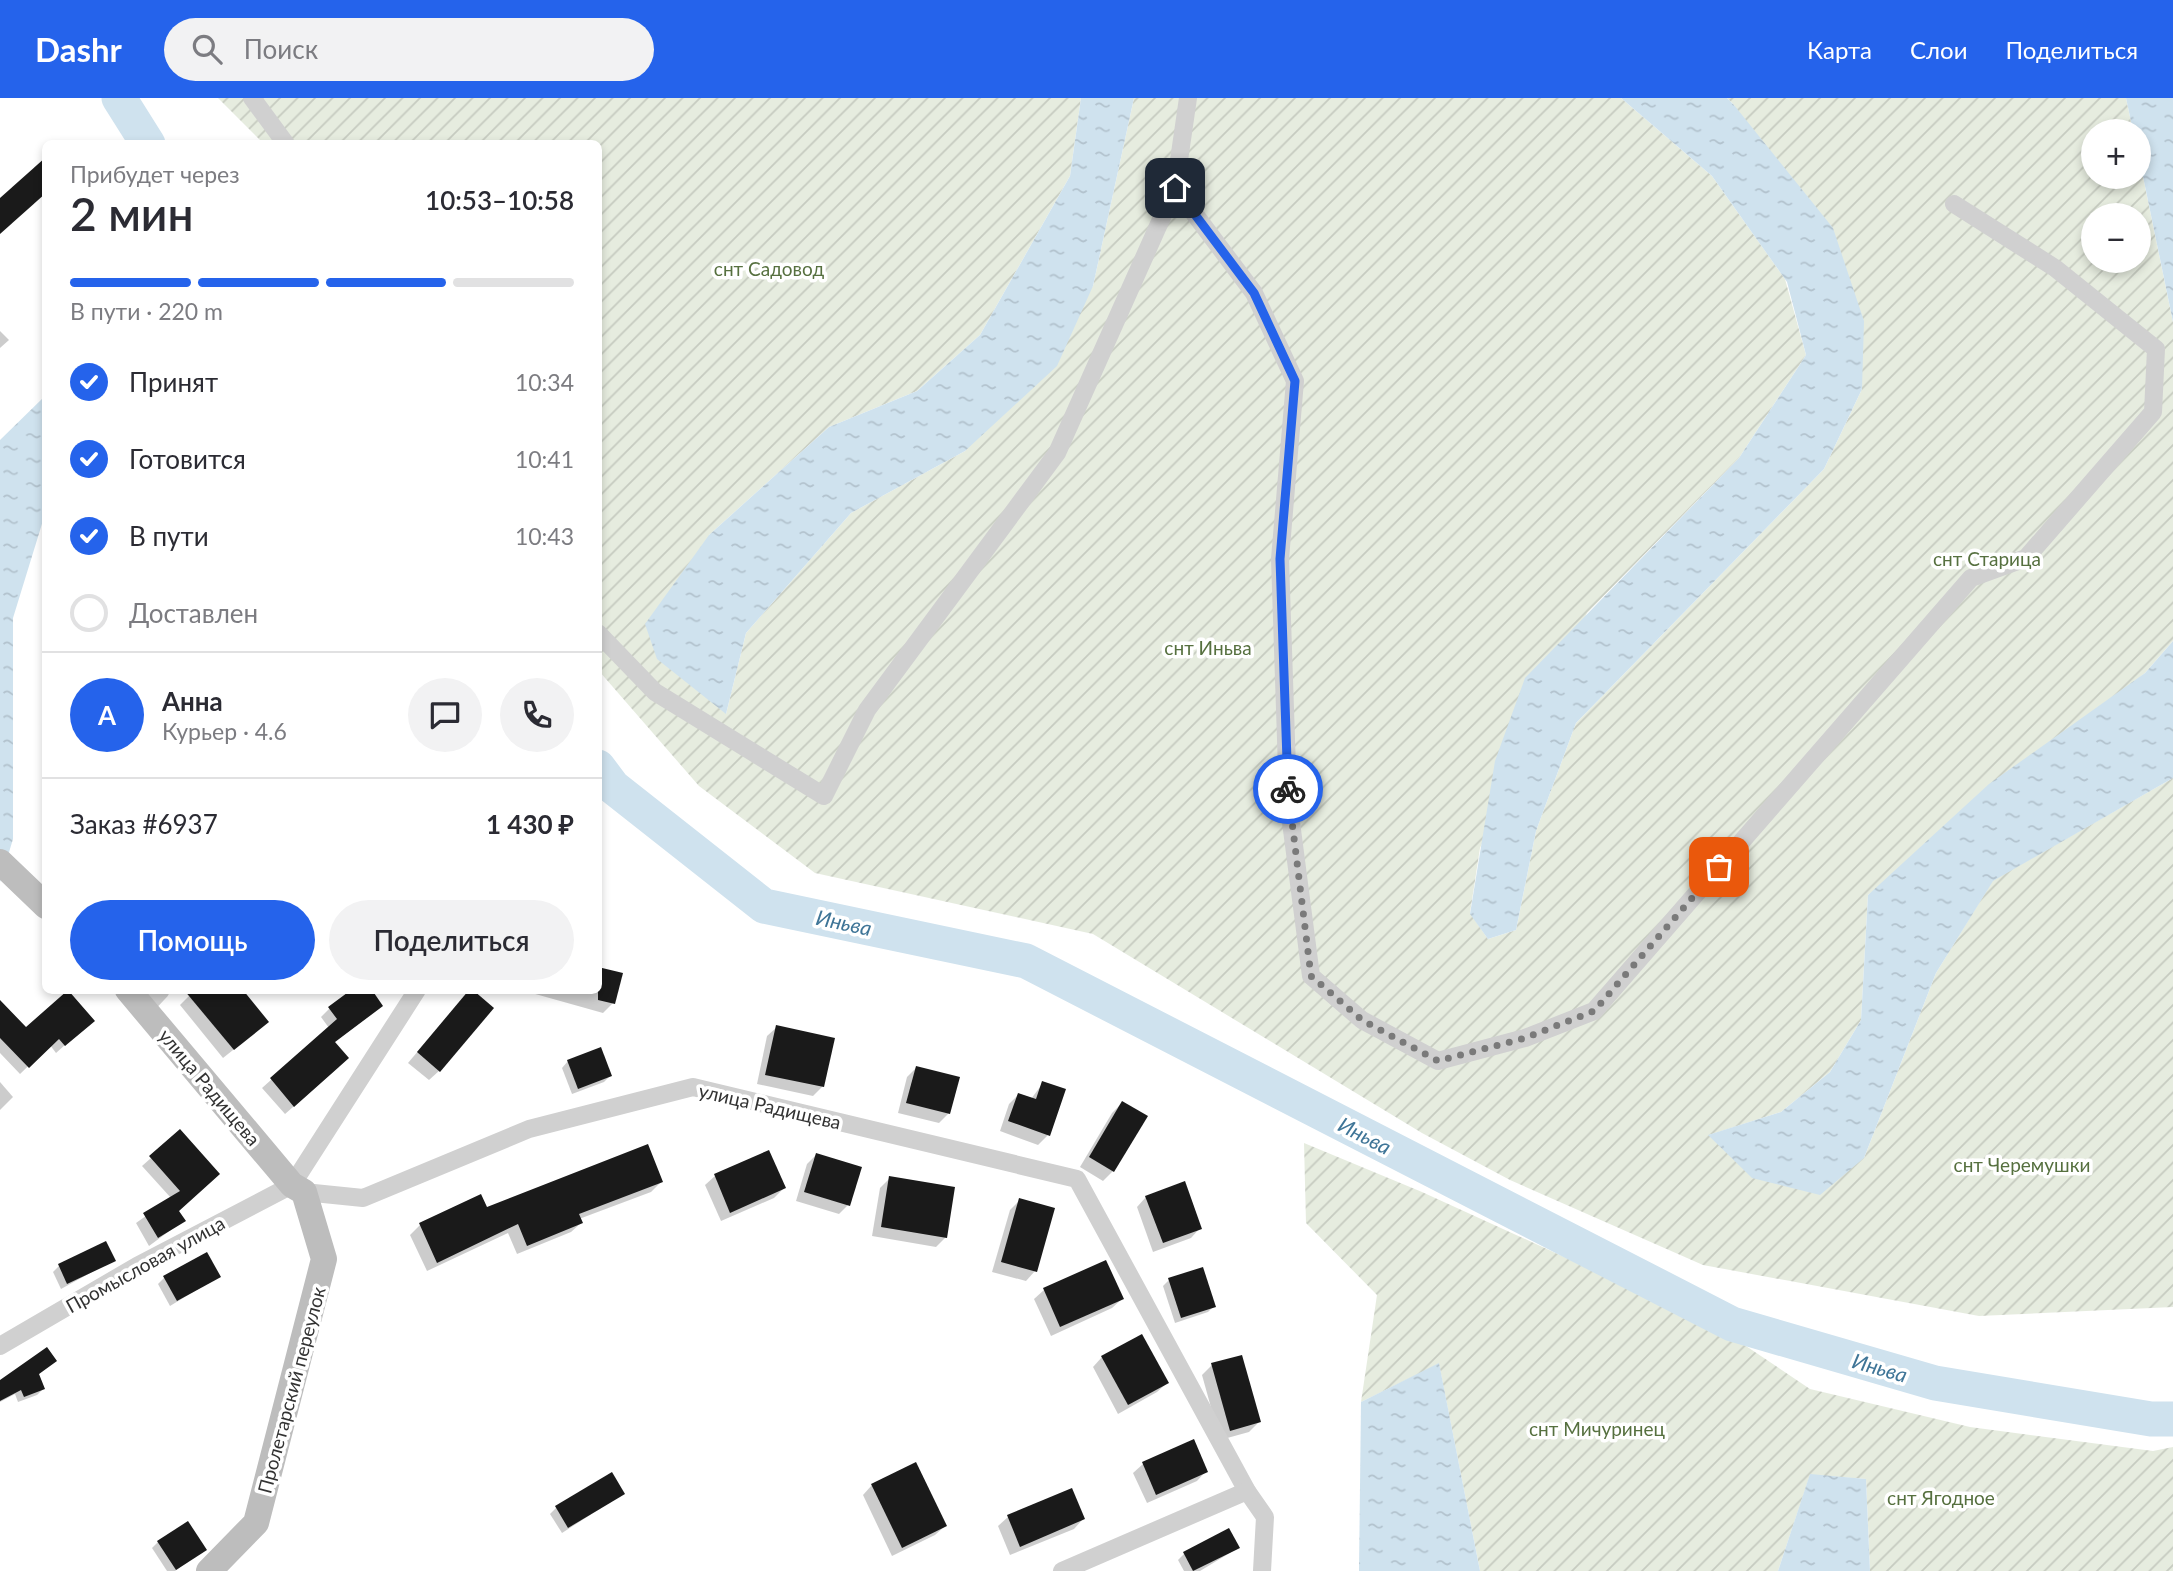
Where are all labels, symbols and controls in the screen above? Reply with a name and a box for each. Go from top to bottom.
search box [164,18,654,81]
text: Dashr [35,29,122,69]
icon: search [188,30,226,68]
text: Поиск [244,33,318,65]
text: Карта [1807,35,1872,64]
text: Слои [1910,35,1967,64]
text: Поделиться [2005,35,2138,64]
map controls [2081,119,2151,273]
button: + [2081,119,2151,189]
pin [1145,158,1205,218]
text: Прибудет через [70,160,240,188]
icon: home [1156,169,1194,207]
text: 10:53–10:58 [425,184,574,216]
text: 2 мин [70,186,194,241]
button: − [2081,203,2151,273]
park label: снт Садовод [714,257,824,280]
text: В пути · 220 m [70,297,223,325]
icon: check [70,363,108,401]
text: Принят [129,366,218,398]
text: 10:34 [515,368,574,396]
icon: check [70,440,108,478]
text: Готовится [129,443,246,475]
text: 10:41 [515,445,574,473]
icon: check [70,517,108,555]
text: В пути [129,520,209,552]
text: 10:43 [515,522,574,550]
park label: снт Старица [1933,547,2041,570]
text: Доставлен [129,597,258,629]
park label: снт Иньва [1164,636,1252,659]
button: chat [408,678,482,752]
button: phone [500,678,574,752]
text: Анна [162,685,223,717]
text: А [98,699,116,731]
text: Курьер · 4.6 [162,717,287,745]
courier [1253,754,1323,824]
icon: bike [1269,770,1307,808]
text: Заказ #6937 [70,808,218,840]
text: 1 430 ₽ [486,808,574,840]
pin [1689,837,1749,897]
icon: bag [1700,848,1738,886]
button: Помощь [70,900,315,980]
button: Поделиться [329,900,574,980]
water label: Иньва [814,904,874,940]
street label: улица Радищева [155,1024,265,1150]
street label: улица Радищева [697,1078,843,1134]
water label: Иньва [1334,1111,1396,1159]
park label: снт Черемушки [1954,1153,2090,1176]
street label: Промысловая улица [61,1211,229,1317]
street label: Пролетарский переулок [252,1284,330,1496]
water label: Иньва [1850,1347,1910,1387]
park label: снт Мичуринец [1529,1417,1666,1440]
park label: снт Ягодное [1887,1486,1995,1509]

